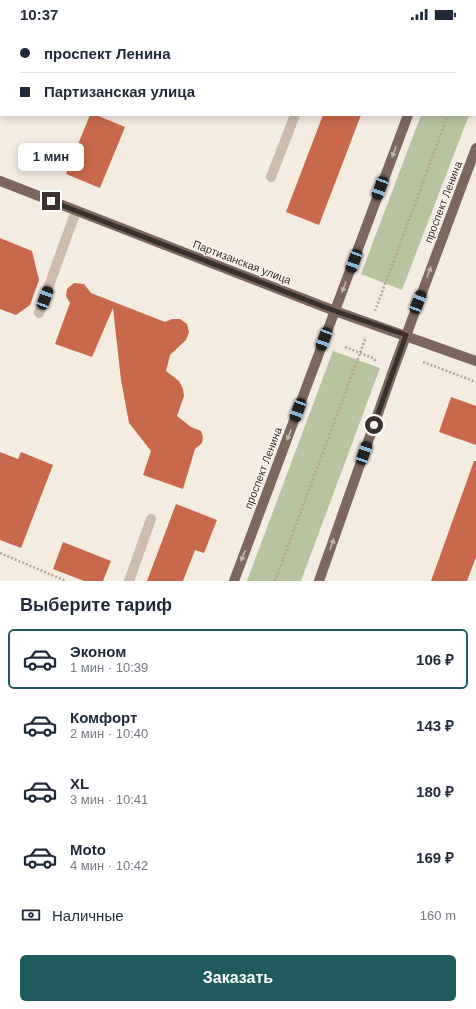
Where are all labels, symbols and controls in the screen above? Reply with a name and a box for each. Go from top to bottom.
text: 10:37 [20,6,58,23]
text: проспект Ленина [44,45,171,62]
text: Партизанская улица [44,83,195,100]
callout: 1 мин [18,143,84,171]
one-way arrow [391,146,397,158]
text: 1 мин [33,149,69,164]
street label: проспект Ленина [422,159,464,245]
car [370,175,390,201]
route end [42,192,60,210]
street label: Партизанская улица [191,238,294,287]
car [344,248,364,274]
one-way arrow [427,266,433,278]
one-way arrow [341,281,347,293]
car [35,285,55,311]
car [408,289,428,315]
car [314,326,334,352]
car [288,397,308,423]
route start [365,416,383,434]
street label: проспект Ленина [242,425,284,511]
one-way arrow [285,429,291,441]
car [354,440,374,466]
one-way arrow [329,538,335,550]
one-way arrow [239,551,245,563]
text: Выберите тариф [20,595,172,615]
icon: car [22,641,58,677]
text: Эконом [70,643,126,660]
text: 106 ₽ [416,651,454,668]
text: 1 мин · 10:39 [70,660,148,675]
icon: car [22,707,58,743]
text: Комфорт [70,709,137,726]
text: 143 ₽ [416,717,454,734]
text: 2 мин · 10:40 [70,726,148,741]
icon: car [22,773,58,809]
text: XL [70,775,89,792]
text: 180 ₽ [416,783,454,800]
text: 3 мин · 10:41 [70,792,148,807]
icon: car [22,839,58,875]
text: Moto [70,841,106,858]
text: 169 ₽ [416,849,454,866]
text: 4 мин · 10:42 [70,858,148,873]
icon: cash [20,904,42,926]
text: Наличные [52,907,124,924]
text: 160 m [420,908,456,923]
button: Заказать [20,955,456,1001]

